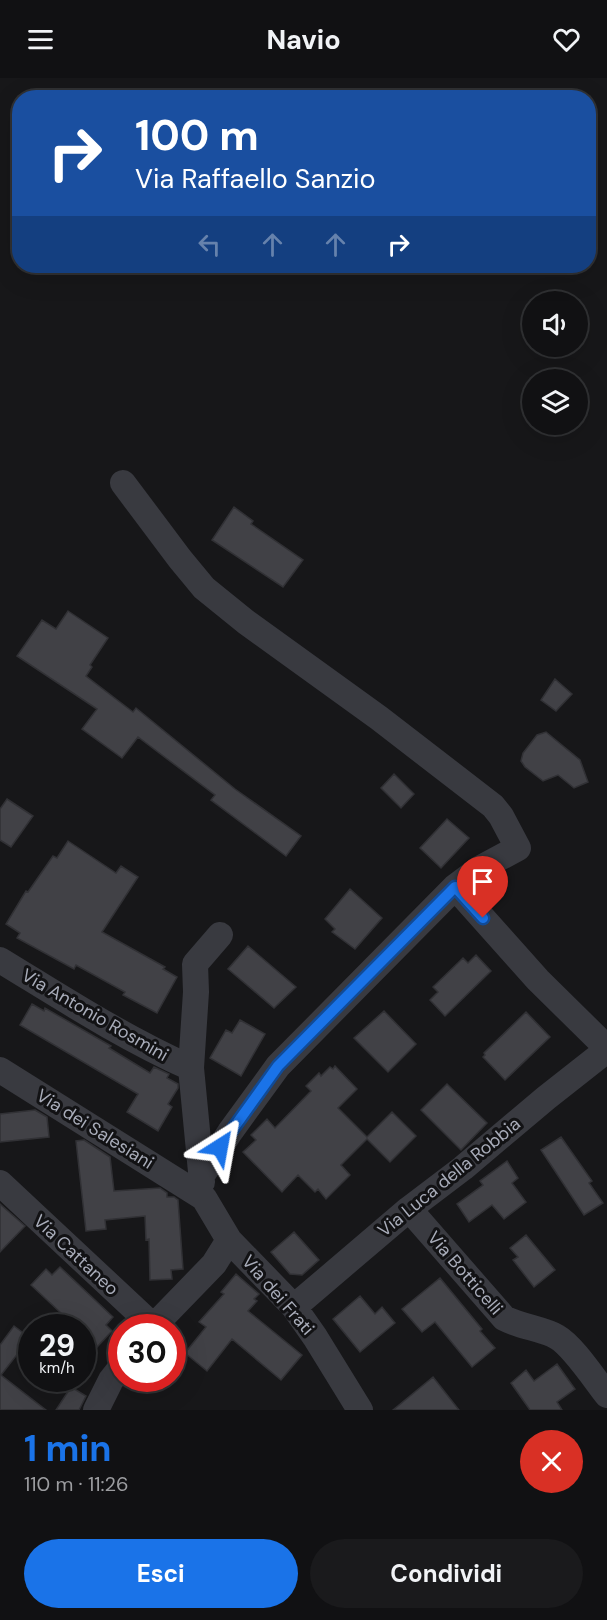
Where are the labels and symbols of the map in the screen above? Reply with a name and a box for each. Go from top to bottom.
pin [457,856,508,918]
street label: Via Antonio Rosmini [17,963,173,1067]
street label: Via dei Salesiani [32,1083,158,1175]
street label: Via Luca della Robbia [373,1112,525,1242]
position arrow [188,1115,252,1179]
street label: Via Cattaneo [28,1209,124,1301]
street label: Via Botticelli [422,1226,508,1320]
street label: Via dei Frati [237,1250,319,1340]
speed limit sign: 30 [108,1314,186,1392]

